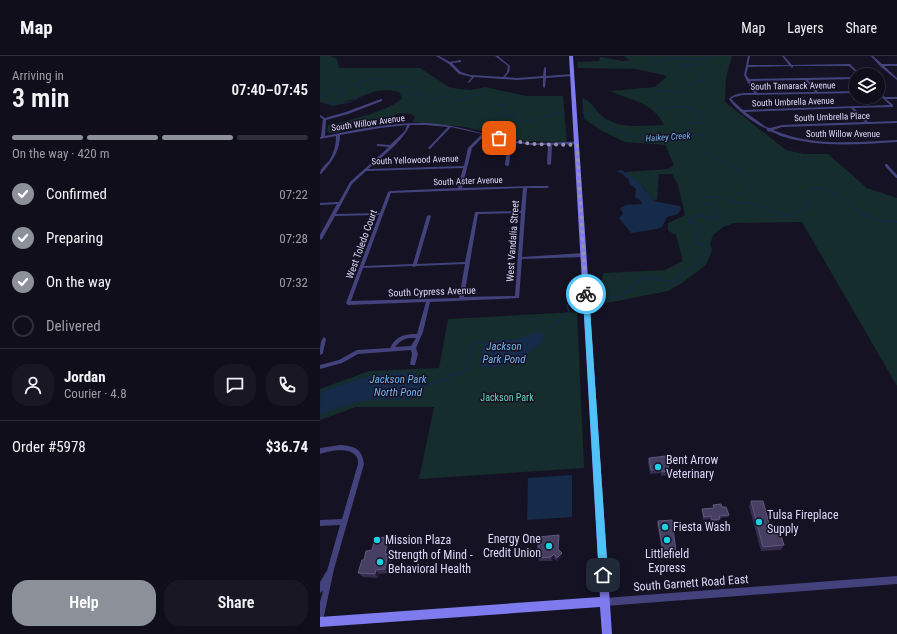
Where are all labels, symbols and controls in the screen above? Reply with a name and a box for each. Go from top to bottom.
text: Map [20,16,53,39]
text: Map [741,20,765,36]
text: Layers [787,20,824,36]
text: Share [846,20,877,36]
text: Arriving in [12,68,64,83]
map controls [849,68,885,104]
button: layers [849,68,885,104]
street label: South Tamarack Avenue [750,80,836,92]
text: 07:40–07:45 [231,81,308,99]
text: 3 min [12,83,70,113]
street label: South Umbrella Avenue [752,96,834,108]
street label: South Umbrella Place [794,111,870,123]
street label: South Willow Avenue [331,113,405,133]
pin [482,121,516,155]
icon: bag [488,127,510,149]
street label: South Willow Avenue [806,129,880,139]
water label: Haikey Creek [645,130,692,144]
text: On the way · 420 m [12,146,109,161]
street label: South Yellowood Avenue [371,153,459,167]
street label: South Aster Avenue [433,175,503,187]
icon: check [12,183,34,205]
text: Confirmed [46,185,107,203]
text: 07:22 [279,187,308,202]
street label: West Vandalia Street [504,200,521,282]
street label: West Toledo Court [344,208,379,280]
icon: check [12,227,34,249]
text: Preparing [46,229,103,247]
text: 07:28 [279,231,308,246]
icon: check [12,271,34,293]
text: On the way [46,273,111,291]
courier [566,274,606,314]
text: 07:32 [279,275,308,290]
icon: bike [575,283,597,305]
street label: South Cypress Avenue [388,284,476,299]
text: Delivered [46,317,101,335]
water label: Jackson Park Pond [482,340,526,366]
button: person [12,364,54,406]
button: chat [214,364,256,406]
button: phone [266,364,308,406]
text: Jordan [64,368,106,386]
water label: Jackson Park North Pond [370,373,427,399]
text: Courier · 4.8 [64,386,127,401]
park label: Jackson Park [480,392,534,403]
text: Order #5978 [12,438,86,456]
text: $36.74 [266,438,308,456]
place label: Bent Arrow Veterinary [666,453,718,481]
marker: Bent Arrow Veterinary [653,462,663,472]
place label: Tulsa Fireplace Supply [767,508,839,536]
marker: Tulsa Fireplace Supply [754,517,764,527]
place label: Fiesta Wash [673,520,731,534]
marker: Fiesta Wash [660,522,670,532]
place label: Energy One Credit Union [483,532,541,560]
place label: Mission Plaza [385,533,452,547]
marker: Mission Plaza [372,535,382,545]
marker: Littlefield Express [662,535,672,545]
marker: Energy One Credit Union [544,541,554,551]
place label: Littlefield Express [645,547,689,575]
place label: Strength of Mind - Behavioral Health [388,548,473,576]
marker: Strength of Mind - Behavioral Health [375,557,385,567]
pin [586,558,620,592]
icon: home [592,564,614,586]
street label: South Garnett Road East [633,572,750,594]
button: Help [12,580,156,626]
button: Share [164,580,308,626]

